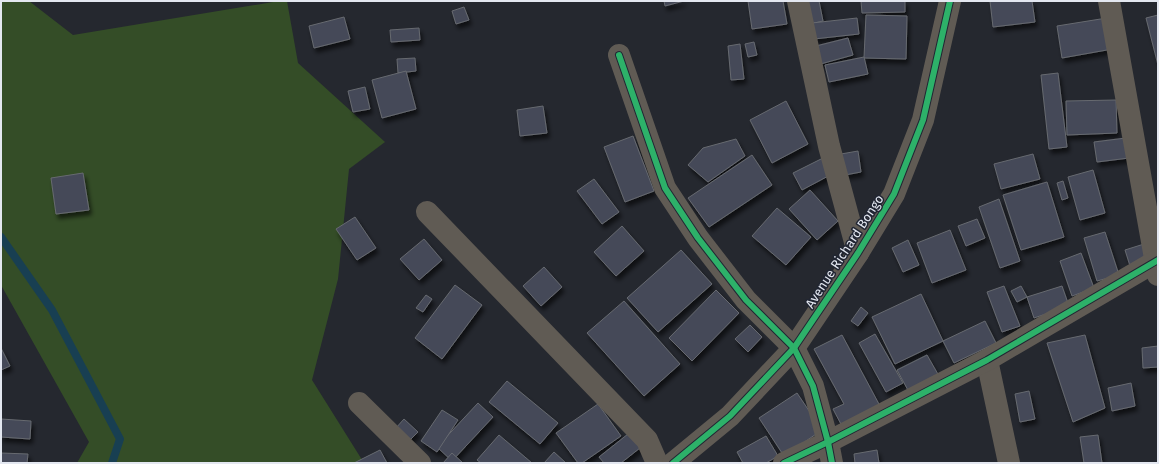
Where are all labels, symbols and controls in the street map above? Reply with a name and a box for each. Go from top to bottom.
street label: Avenue Richard Bongo [802,192,887,311]

